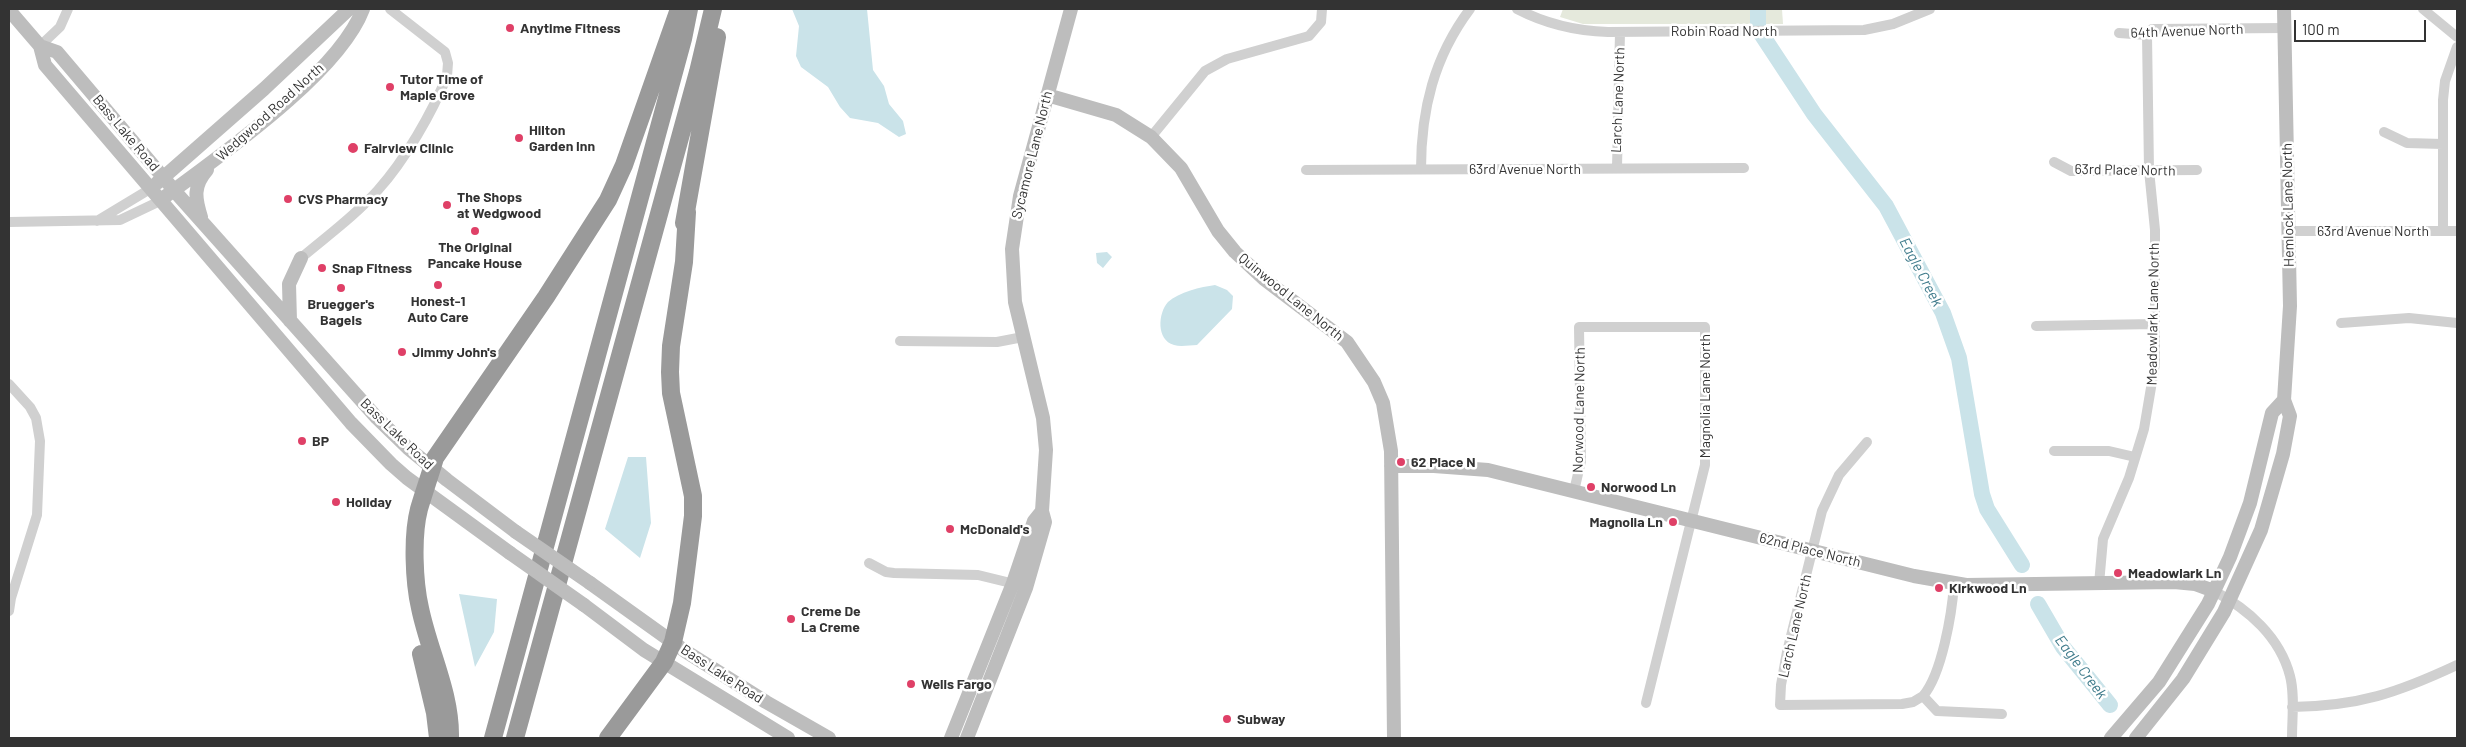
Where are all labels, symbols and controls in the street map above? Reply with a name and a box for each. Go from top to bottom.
scale bar [2296,10,2428,42]
place label: Anytime Fitness [520,20,621,36]
text: 100 m [2302,20,2340,38]
street label: 64th Avenue North [2130,21,2244,41]
marker: Anytime Fitness [504,22,516,34]
street label: Robin Road North [1671,23,1777,39]
street label: Larch Lane North [1608,47,1628,153]
street label: Wedgwood Road North [213,59,327,165]
place label: Tutor Time of Maple Grove [400,71,483,104]
marker: Tutor Time of Maple Grove [384,81,396,93]
street label: Sycamore Lane North [1008,89,1056,221]
street label: Bass Lake Road [89,91,163,175]
place label: Hilton Garden Inn [529,122,595,154]
marker: Hilton Garden Inn [513,132,525,144]
place label: Fairview Clinic [364,140,454,156]
marker: Fairview Clinic [346,141,360,155]
street label: Hemlock Lane North [2279,143,2297,267]
street label: 63rd Avenue North [1469,161,1581,177]
street label: 63rd Place North [2074,161,2176,179]
place label: The Shops at Wedgwood [457,189,541,222]
place label: CVS Pharmacy [298,191,388,207]
marker: CVS Pharmacy [282,193,294,205]
marker: The Shops at Wedgwood [441,199,453,211]
street label: 63rd Avenue North [2317,223,2429,239]
marker: The Original Pancake House [469,225,481,237]
water label: Eagle Creek [1895,234,1947,310]
place label: The Original Pancake House [428,239,522,272]
street label: Meadowlark Lane North [2143,242,2163,386]
street label: Quinwood Lane North [1235,250,1347,344]
place label: Snap Fitness [332,260,412,276]
marker: Snap Fitness [316,262,328,274]
marker: Honest-1 Auto Care [432,279,444,291]
marker: Bruegger's Bagels [335,282,347,294]
place label: Honest-1 Auto Care [407,293,469,326]
place label: Bruegger's Bagels [307,296,375,328]
street label: Magnolia Lane North [1697,334,1713,458]
place label: Jimmy John's [412,344,496,360]
marker: Jimmy John's [396,346,408,358]
street label: Norwood Lane North [1570,347,1588,473]
street label: Bass Lake Road [357,395,437,473]
place label: BP [312,433,329,449]
marker: BP [296,435,308,447]
place label: 62 Place N [1411,454,1476,470]
marker: 62 Place N [1395,456,1407,468]
place label: Norwood Ln [1601,479,1676,495]
marker: Norwood Ln [1585,481,1597,493]
place label: Holiday [346,494,392,510]
marker: Holiday [330,496,342,508]
place label: Magnolia Ln [1590,514,1663,530]
marker: Magnolia Ln [1667,516,1679,528]
place label: McDonald's [960,521,1029,537]
marker: McDonald's [944,523,956,535]
street label: 62nd Place North [1758,529,1862,571]
place label: Meadowlark Ln [2128,565,2221,581]
marker: Meadowlark Ln [2112,567,2124,579]
street label: Larch Lane North [1775,573,1815,679]
place label: Kirkwood Ln [1949,580,2027,596]
marker: Kirkwood Ln [1933,582,1945,594]
place label: Creme De La Creme [801,603,861,636]
marker: Creme De La Creme [785,613,797,625]
water label: Eagle Creek [2051,631,2111,703]
street label: Bass Lake Road [678,641,766,707]
place label: Wells Fargo [921,676,992,692]
marker: Wells Fargo [905,678,917,690]
place label: Subway [1237,711,1285,727]
marker: Subway [1221,713,1233,725]

